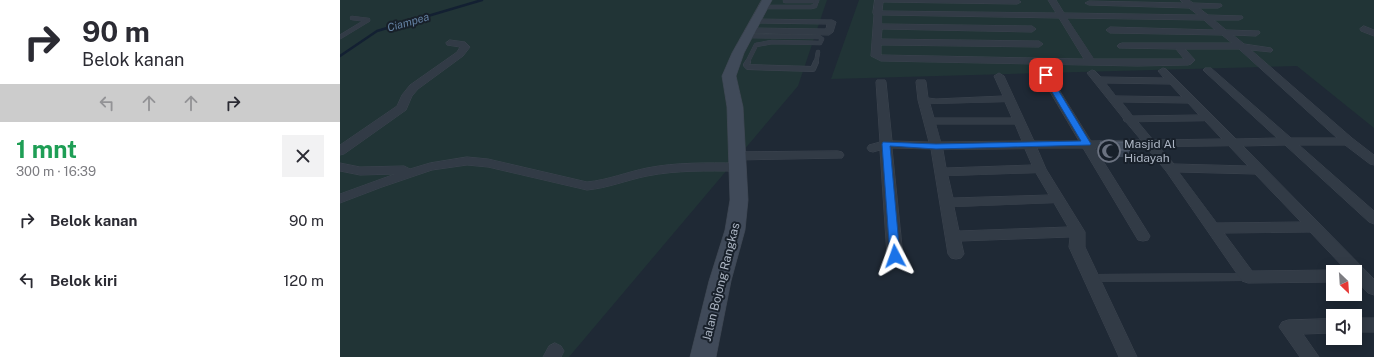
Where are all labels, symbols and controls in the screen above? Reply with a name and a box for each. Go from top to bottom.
water label: Ciampea [386,10,431,34]
text: 90 m [82,15,150,48]
icon: right [16,16,68,68]
text: Belok kanan [82,49,185,70]
pin [1029,58,1063,92]
icon: arrive [1035,64,1057,86]
icon: left [96,92,118,114]
icon: ahead [138,92,160,114]
icon: ahead [180,92,202,114]
icon: right [222,92,244,114]
text: 1 mnt [16,135,77,163]
button: close [282,135,324,177]
place label: Masjid Al Hidayah [1124,137,1176,165]
mosque icon: Masjid Al Hidayah [1096,138,1122,164]
text: 300 m · 16:39 [16,164,96,179]
icon: right [16,209,38,231]
text: Belok kanan [50,212,137,229]
text: 90 m [289,212,324,229]
street label: Jalan Bojong Rangkas [699,221,743,343]
position arrow [874,235,916,277]
north arrow [1326,265,1362,301]
map controls [1326,265,1362,345]
icon: left [16,269,38,291]
text: Belok kiri [50,272,117,289]
text: 120 m [283,272,324,289]
button: sound [1326,309,1362,345]

